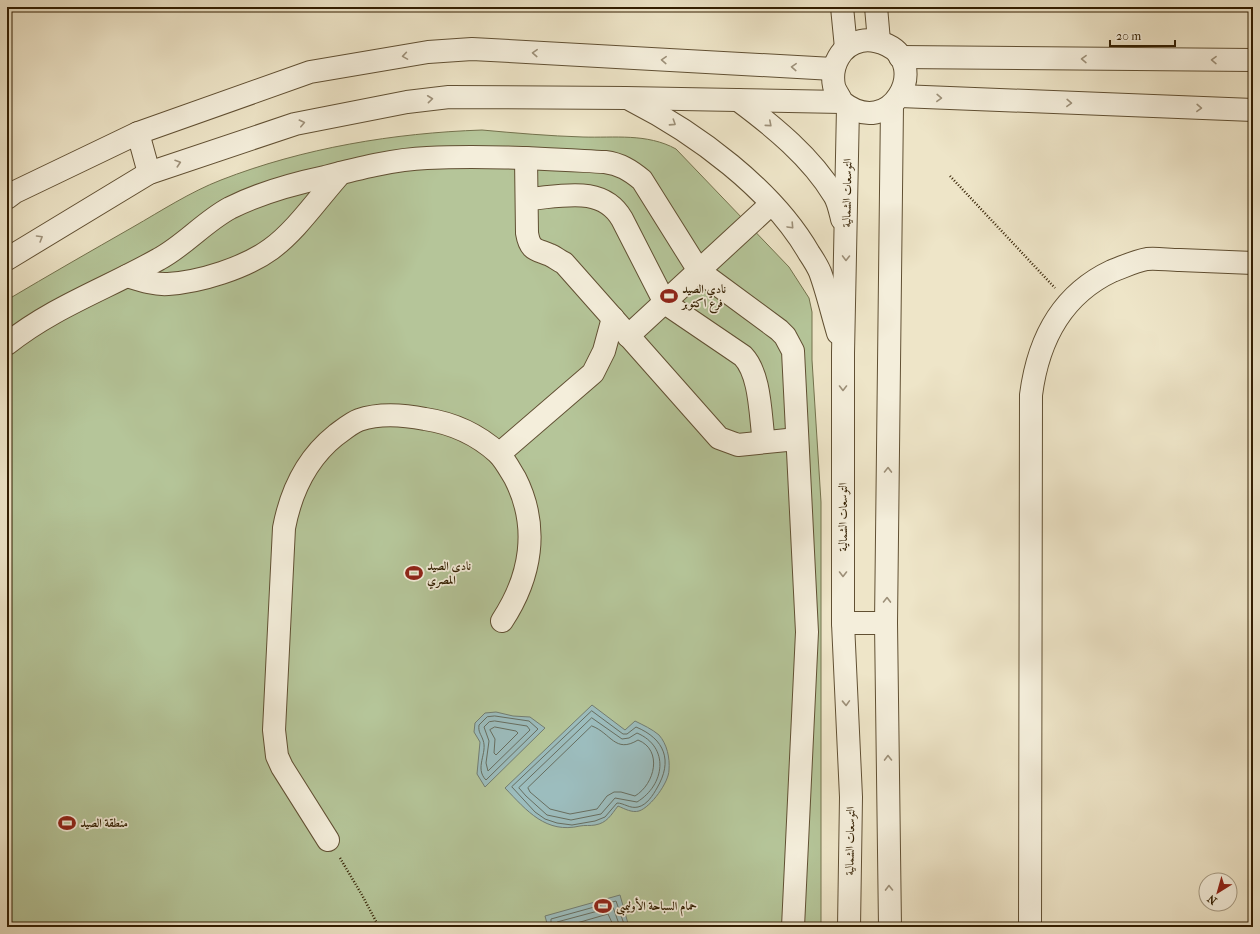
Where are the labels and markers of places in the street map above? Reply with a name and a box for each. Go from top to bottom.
place label: نادي الصيد فرع اكتوبر [680,282,726,314]
sports icon: نادي الصيد فرع اكتوبر [659,286,679,306]
place label: نادى الصيد المصري [427,559,471,590]
sports icon: نادى الصيد المصري [404,563,424,583]
sports icon: منطقة الصيد [57,813,77,833]
place label: منطقة الصيد [80,816,128,830]
sports icon: حمام السباحة الأوليمبى [593,896,613,916]
place label: حمام السباحة الأوليمبى [616,897,697,917]

